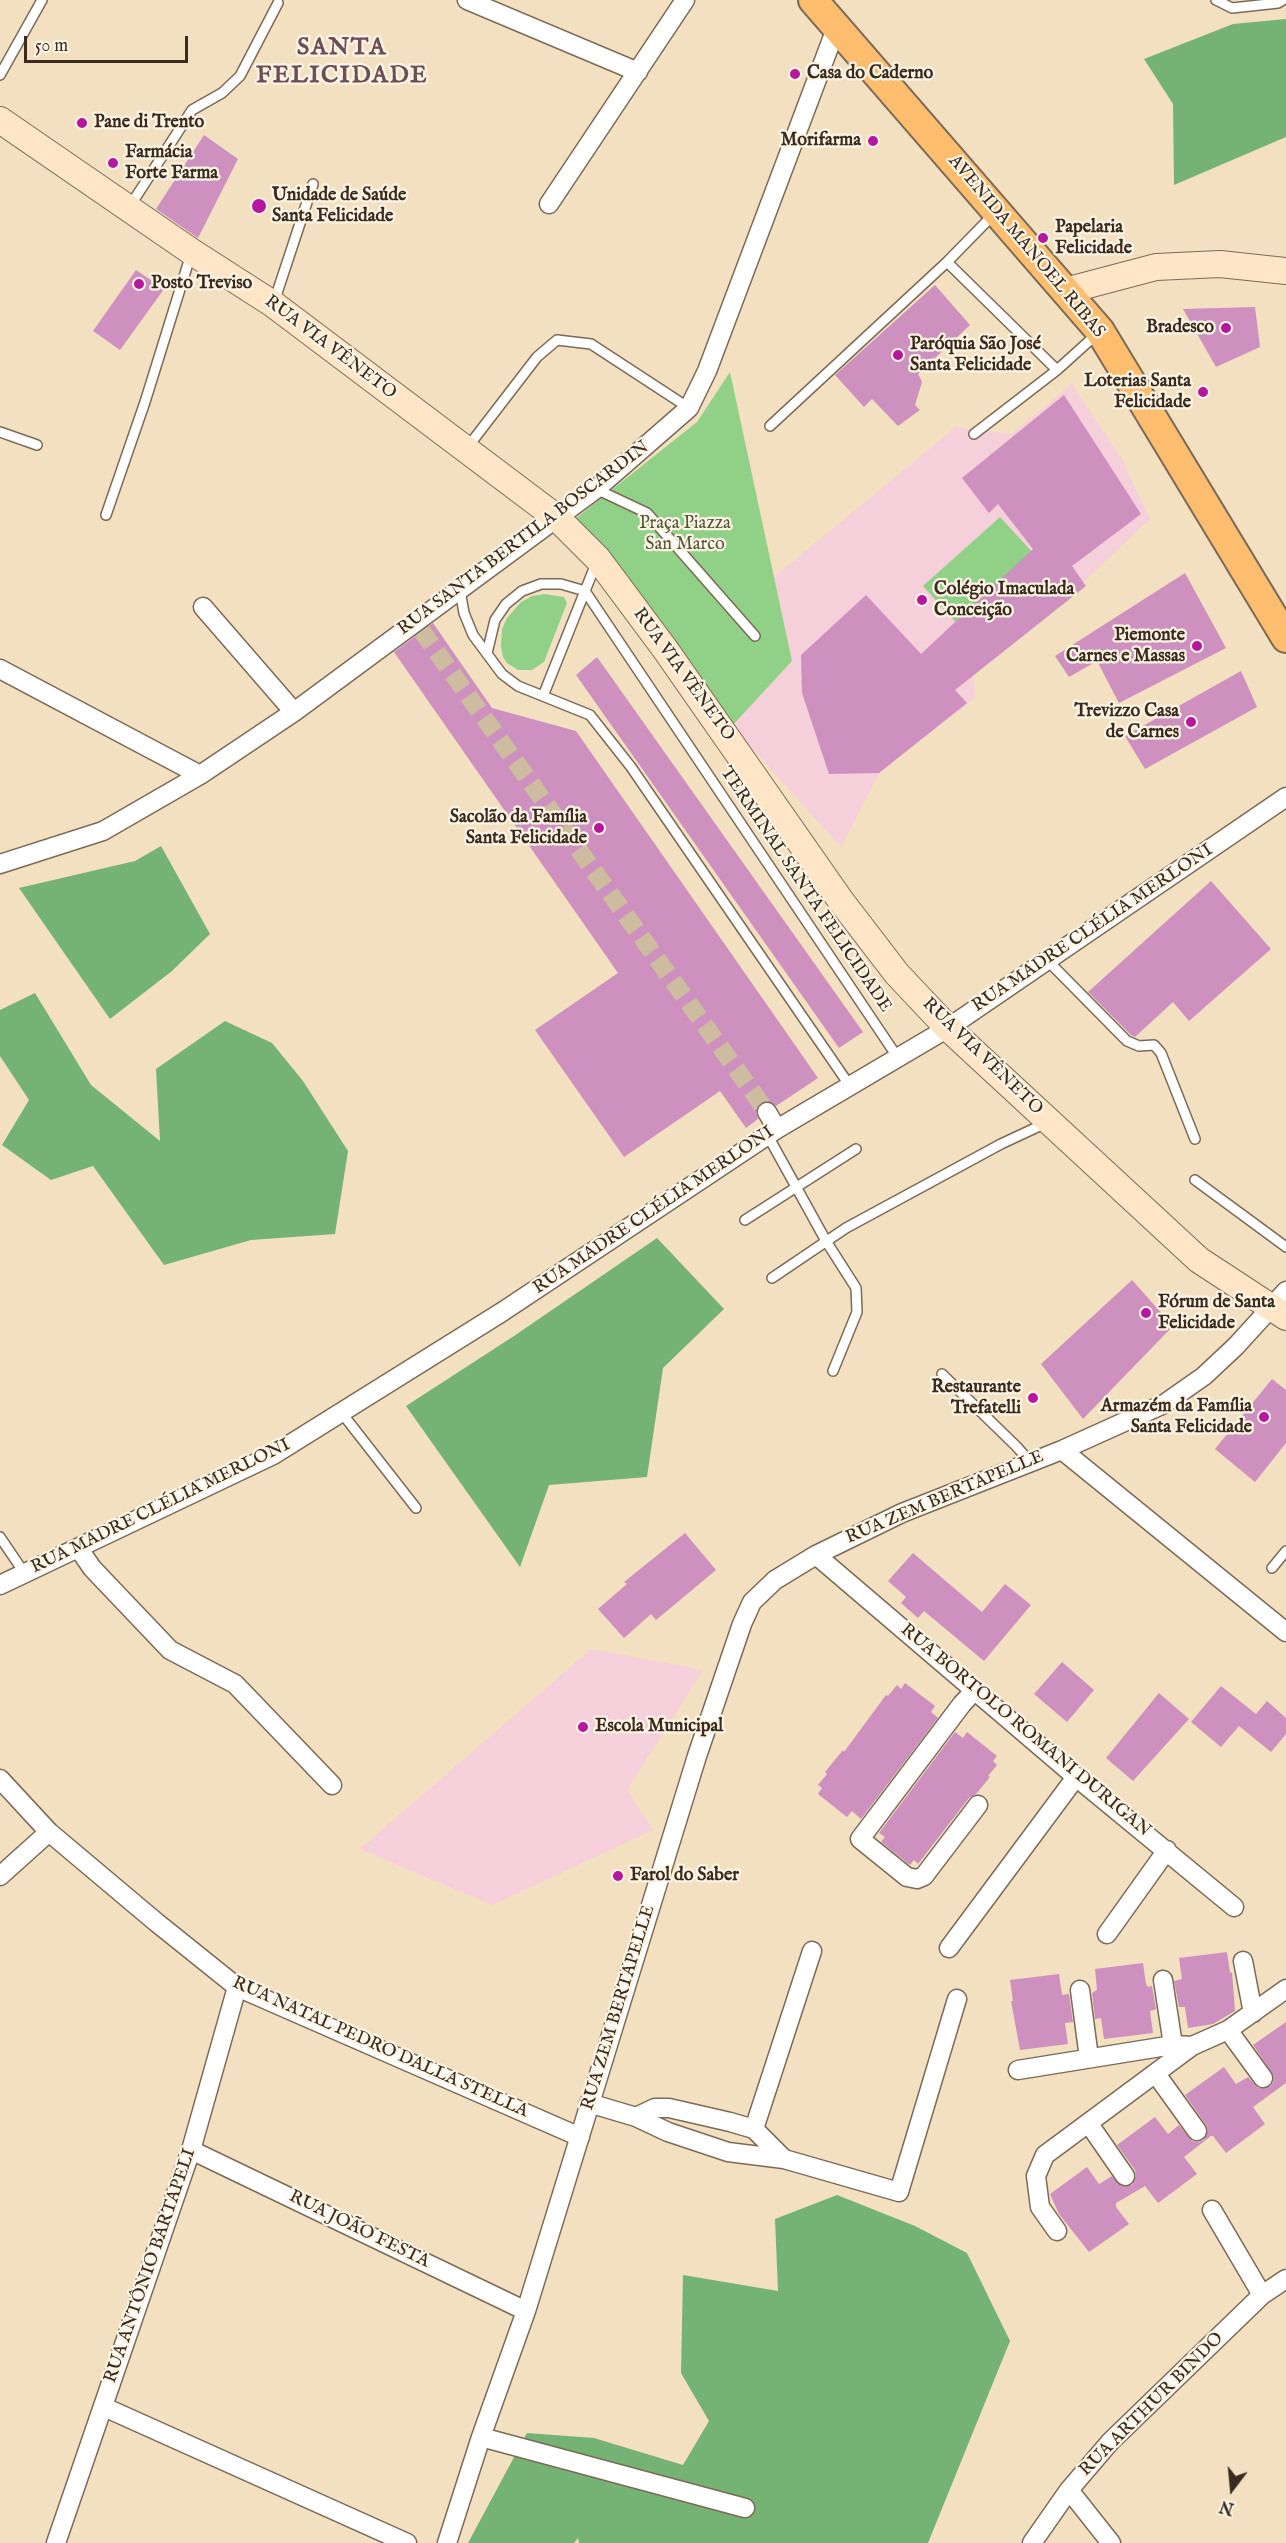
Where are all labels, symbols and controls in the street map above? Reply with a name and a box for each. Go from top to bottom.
scale bar [27,24,190,62]
text: 50 m [35,35,68,58]
district label: SANTA FELICIDADE [256,35,428,91]
place label: Casa do Caderno [807,63,933,85]
marker: Casa do Caderno [788,67,802,81]
place label: Pane di Trento [94,112,204,134]
marker: Pane di Trento [75,116,89,130]
place label: Morifarma [781,130,861,152]
marker: Morifarma [866,134,880,148]
place label: Farmácia Forte Farma [125,142,218,184]
street label: AVENIDA MANOEL RIBAS [943,151,1109,343]
marker: Farmácia Forte Farma [106,156,120,170]
place label: Unidade de Saúde Santa Felicidade [272,185,406,228]
marker: Unidade de Saúde Santa Felicidade [250,197,268,215]
place label: Papelaria Felicidade [1055,217,1132,260]
marker: Papelaria Felicidade [1036,231,1050,245]
place label: Posto Treviso [151,273,252,295]
marker: Posto Treviso [132,277,146,291]
street label: RUA VIA VÊNETO [260,291,400,405]
place label: Bradesco [1146,317,1214,339]
marker: Bradesco [1219,321,1233,335]
place label: Paróquia São José Santa Felicidade [910,334,1041,376]
marker: Paróquia São José Santa Felicidade [891,348,905,362]
place label: Loterias Santa Felicidade [1084,371,1191,413]
marker: Loterias Santa Felicidade [1196,385,1210,399]
street label: RUA SANTA BERTILA BOSCARDIN [394,437,654,641]
park label: Praça Piazza San Marco [639,513,731,556]
place label: Colégio Imaculada Conceição [934,579,1074,622]
marker: Colégio Imaculada Conceição [915,593,929,607]
street label: RUA VIA VÊNETO [627,604,739,746]
place label: Piemonte Carnes e Massas [1066,625,1185,668]
marker: Piemonte Carnes e Massas [1190,639,1204,653]
place label: Trevizzo Casa de Carnes [1075,701,1179,744]
marker: Trevizzo Casa de Carnes [1184,715,1198,729]
street label: TERMINAL SANTA FELICIDADE [715,763,895,1017]
place label: Sacolão da Família Santa Felicidade [450,807,587,850]
marker: Sacolão da Família Santa Felicidade [592,821,606,835]
street label: RUA MADRE CLÉLIA MERLONI [969,840,1217,1018]
street label: RUA VIA VÊNETO [917,994,1047,1120]
street label: RUA MADRE CLÉLIA MERLONI [530,1122,778,1300]
place label: Fórum de Santa Felicidade [1158,1292,1275,1334]
marker: Fórum de Santa Felicidade [1139,1306,1153,1320]
place label: Restaurante Trefatelli [931,1377,1021,1420]
marker: Restaurante Trefatelli [1026,1391,1040,1405]
place label: Armazém da Família Santa Felicidade [1101,1396,1252,1438]
marker: Armazém da Família Santa Felicidade [1257,1410,1271,1424]
street label: RUA MADRE CLÉLIA MERLONI [28,1435,294,1579]
street label: RUA ZEM BERTAPELLE [843,1446,1047,1550]
street label: RUA BORTOLO ROMANI DURIGAN [896,1620,1154,1842]
place label: Escola Municipal [595,1716,723,1738]
marker: Escola Municipal [576,1720,590,1734]
place label: Farol do Saber [630,1865,739,1887]
marker: Farol do Saber [611,1869,625,1883]
street label: RUA ZEM BERTAPELLE [578,1903,660,2113]
street label: RUA NATAL PEDRO DALLA STELLA [229,1973,531,2123]
street label: RUA ANTÔNIO BARTAPELI [101,2146,201,2386]
street label: RUA JOÃO FESTA [285,2187,433,2273]
street label: RUA ARTHUR BINDO [1075,2328,1229,2482]
north arrow [1202,2459,1262,2519]
text: N [1218,2495,1236,2518]

